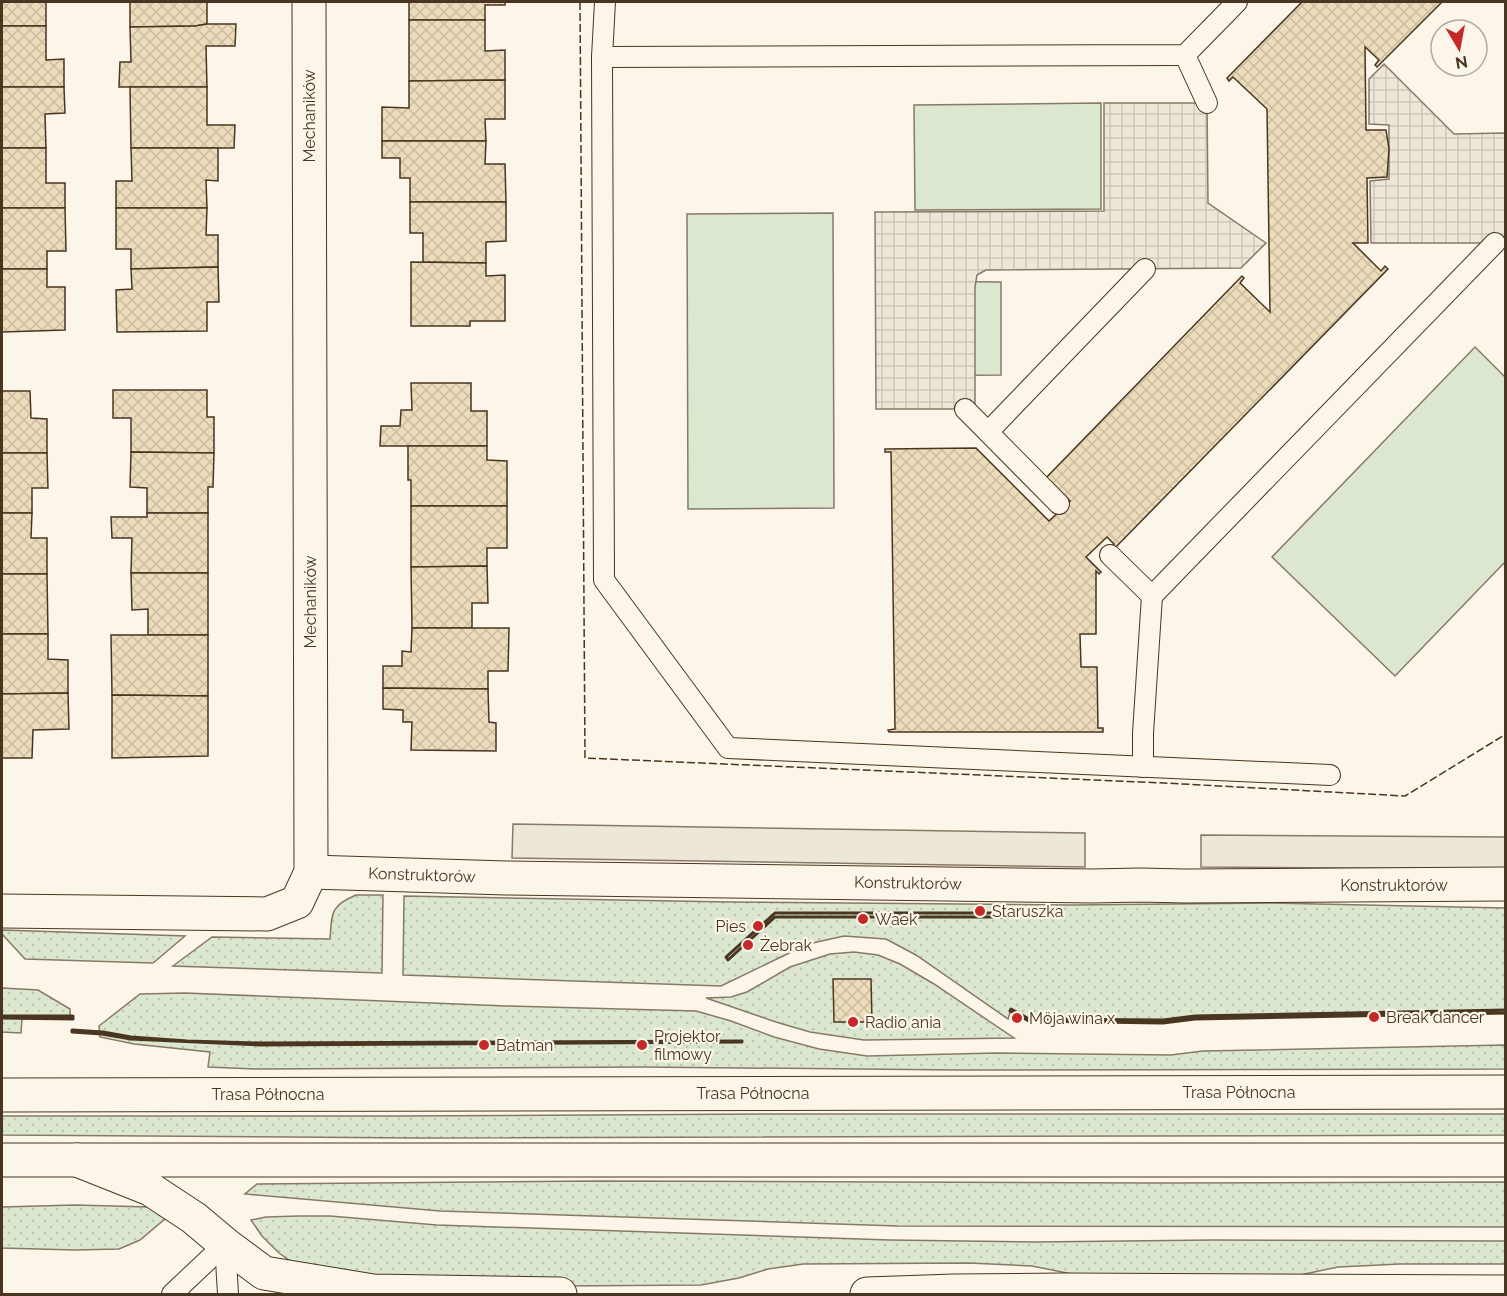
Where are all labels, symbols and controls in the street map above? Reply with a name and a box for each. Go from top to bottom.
north arrow [1429,18,1489,78]
text: N [1454,52,1469,73]
street label: Mechaników [300,69,319,163]
street label: Mechaników [301,555,320,649]
street label: Konstruktorów [368,864,476,886]
street label: Konstruktorów [854,873,962,893]
street label: Konstruktorów [1340,876,1448,895]
place label: Staruszka [992,902,1064,921]
marker: Staruszka [973,904,987,918]
place label: Waek [875,910,918,929]
marker: Waek [856,912,870,926]
place label: Pies [715,917,746,936]
marker: Pies [751,919,765,933]
place label: Żebrak [760,935,812,955]
marker: Żebrak [741,938,755,952]
place label: Break dancer [1386,1008,1485,1027]
place label: Möja wina x [1029,1009,1115,1028]
marker: Break dancer [1367,1010,1381,1024]
marker: Möja wina x [1010,1011,1024,1025]
place label: Radio ania [865,1013,941,1032]
marker: Radio ania [846,1015,860,1029]
place label: Projektor filmowy [654,1027,721,1064]
place label: Batman [496,1036,553,1055]
marker: Batman [477,1038,491,1052]
marker: Projektor filmowy [635,1038,649,1052]
street label: Trasa Północna [1183,1083,1295,1102]
street label: Trasa Północna [697,1084,809,1103]
street label: Trasa Północna [212,1085,324,1104]

